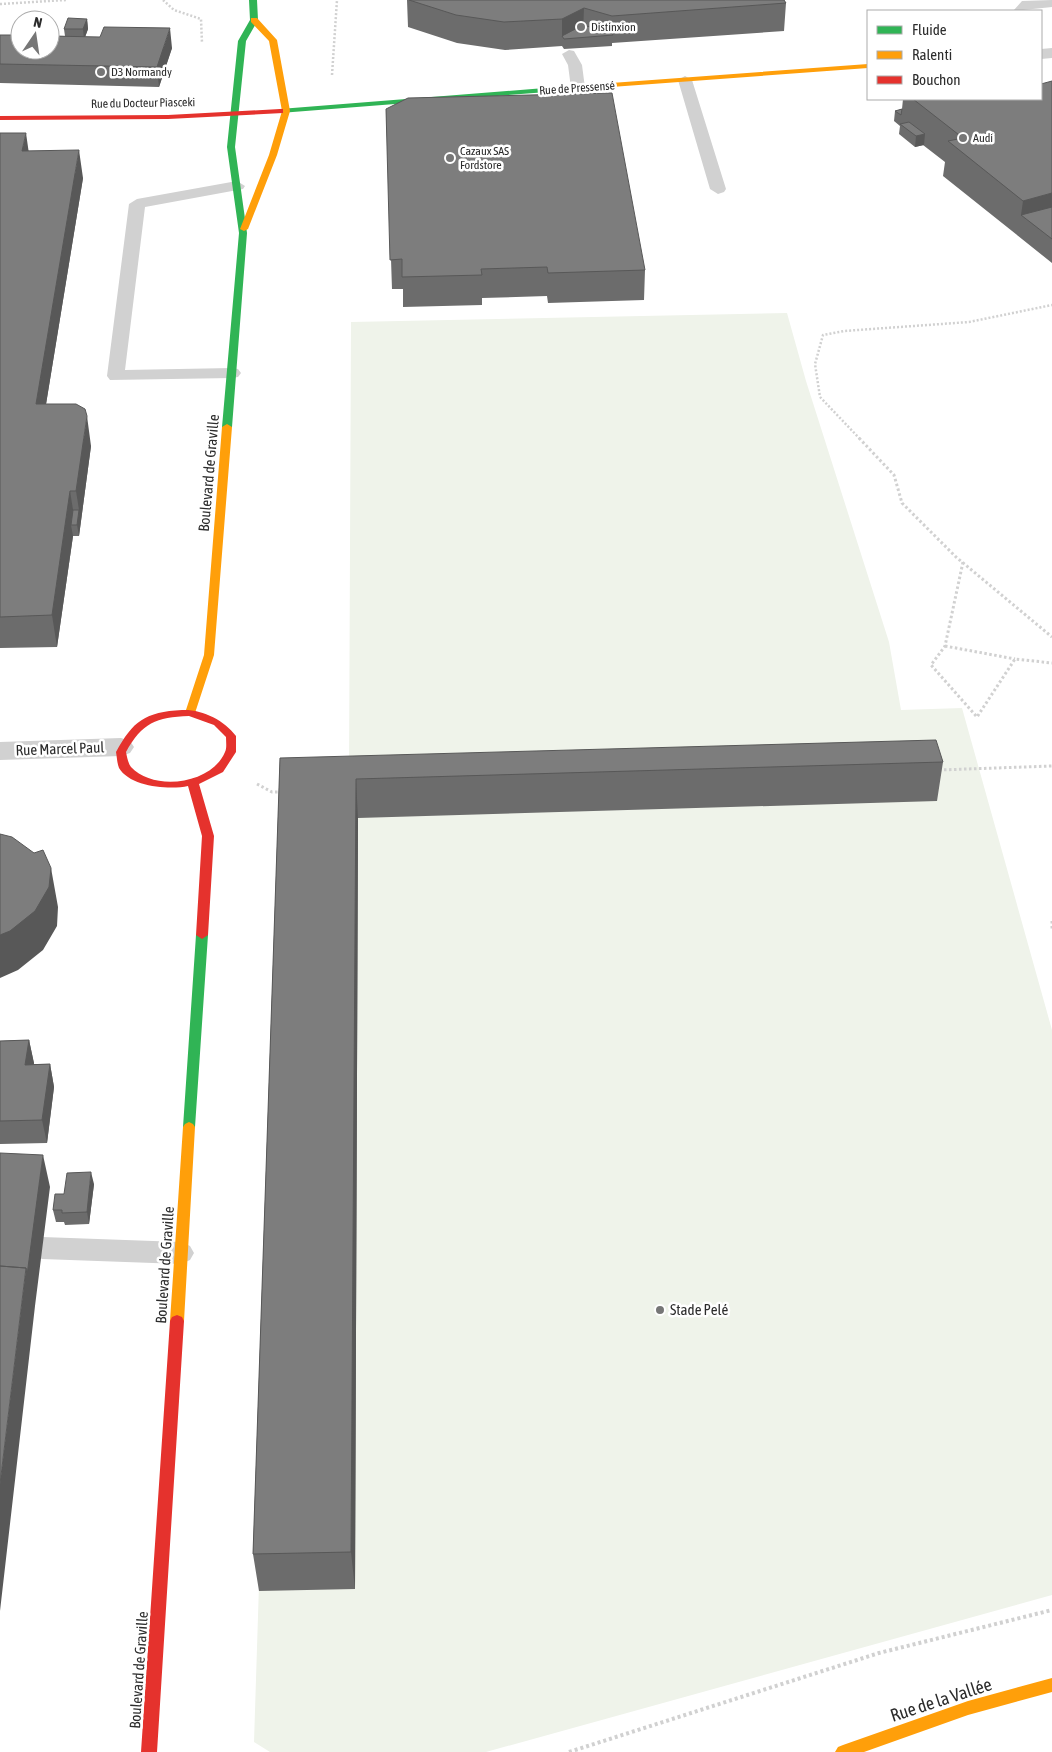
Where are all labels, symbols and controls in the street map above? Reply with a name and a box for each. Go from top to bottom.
north arrow [10,10,60,60]
legend [867,10,1042,100]
text: N [32,14,44,31]
place label: Distinxion [591,20,636,34]
marker: Distinxion [575,21,587,33]
text: Fluide [912,21,947,38]
text: Ralenti [912,46,952,63]
place label: D3 Normandy [111,65,172,79]
marker: D3 Normandy [95,66,107,78]
text: Bouchon [912,71,961,88]
street label: Rue de Pressensé [539,78,615,98]
street label: Rue du Docteur Piasceki [91,95,195,111]
place label: Audi [973,131,993,145]
marker: Audi [957,132,969,144]
place label: Cazaux SAS Fordstore [460,144,509,172]
marker: Cazaux SAS Fordstore [444,152,456,164]
street label: Boulevard de Graville [195,413,222,532]
street label: Rue Marcel Paul [15,738,105,759]
street label: Boulevard de Graville [152,1205,177,1324]
place label: Stade Pelé [670,1301,728,1318]
marker: Stade Pelé [654,1304,666,1316]
street label: Boulevard de Graville [126,1610,151,1729]
street label: Rue de la Vallée [887,1673,994,1726]

